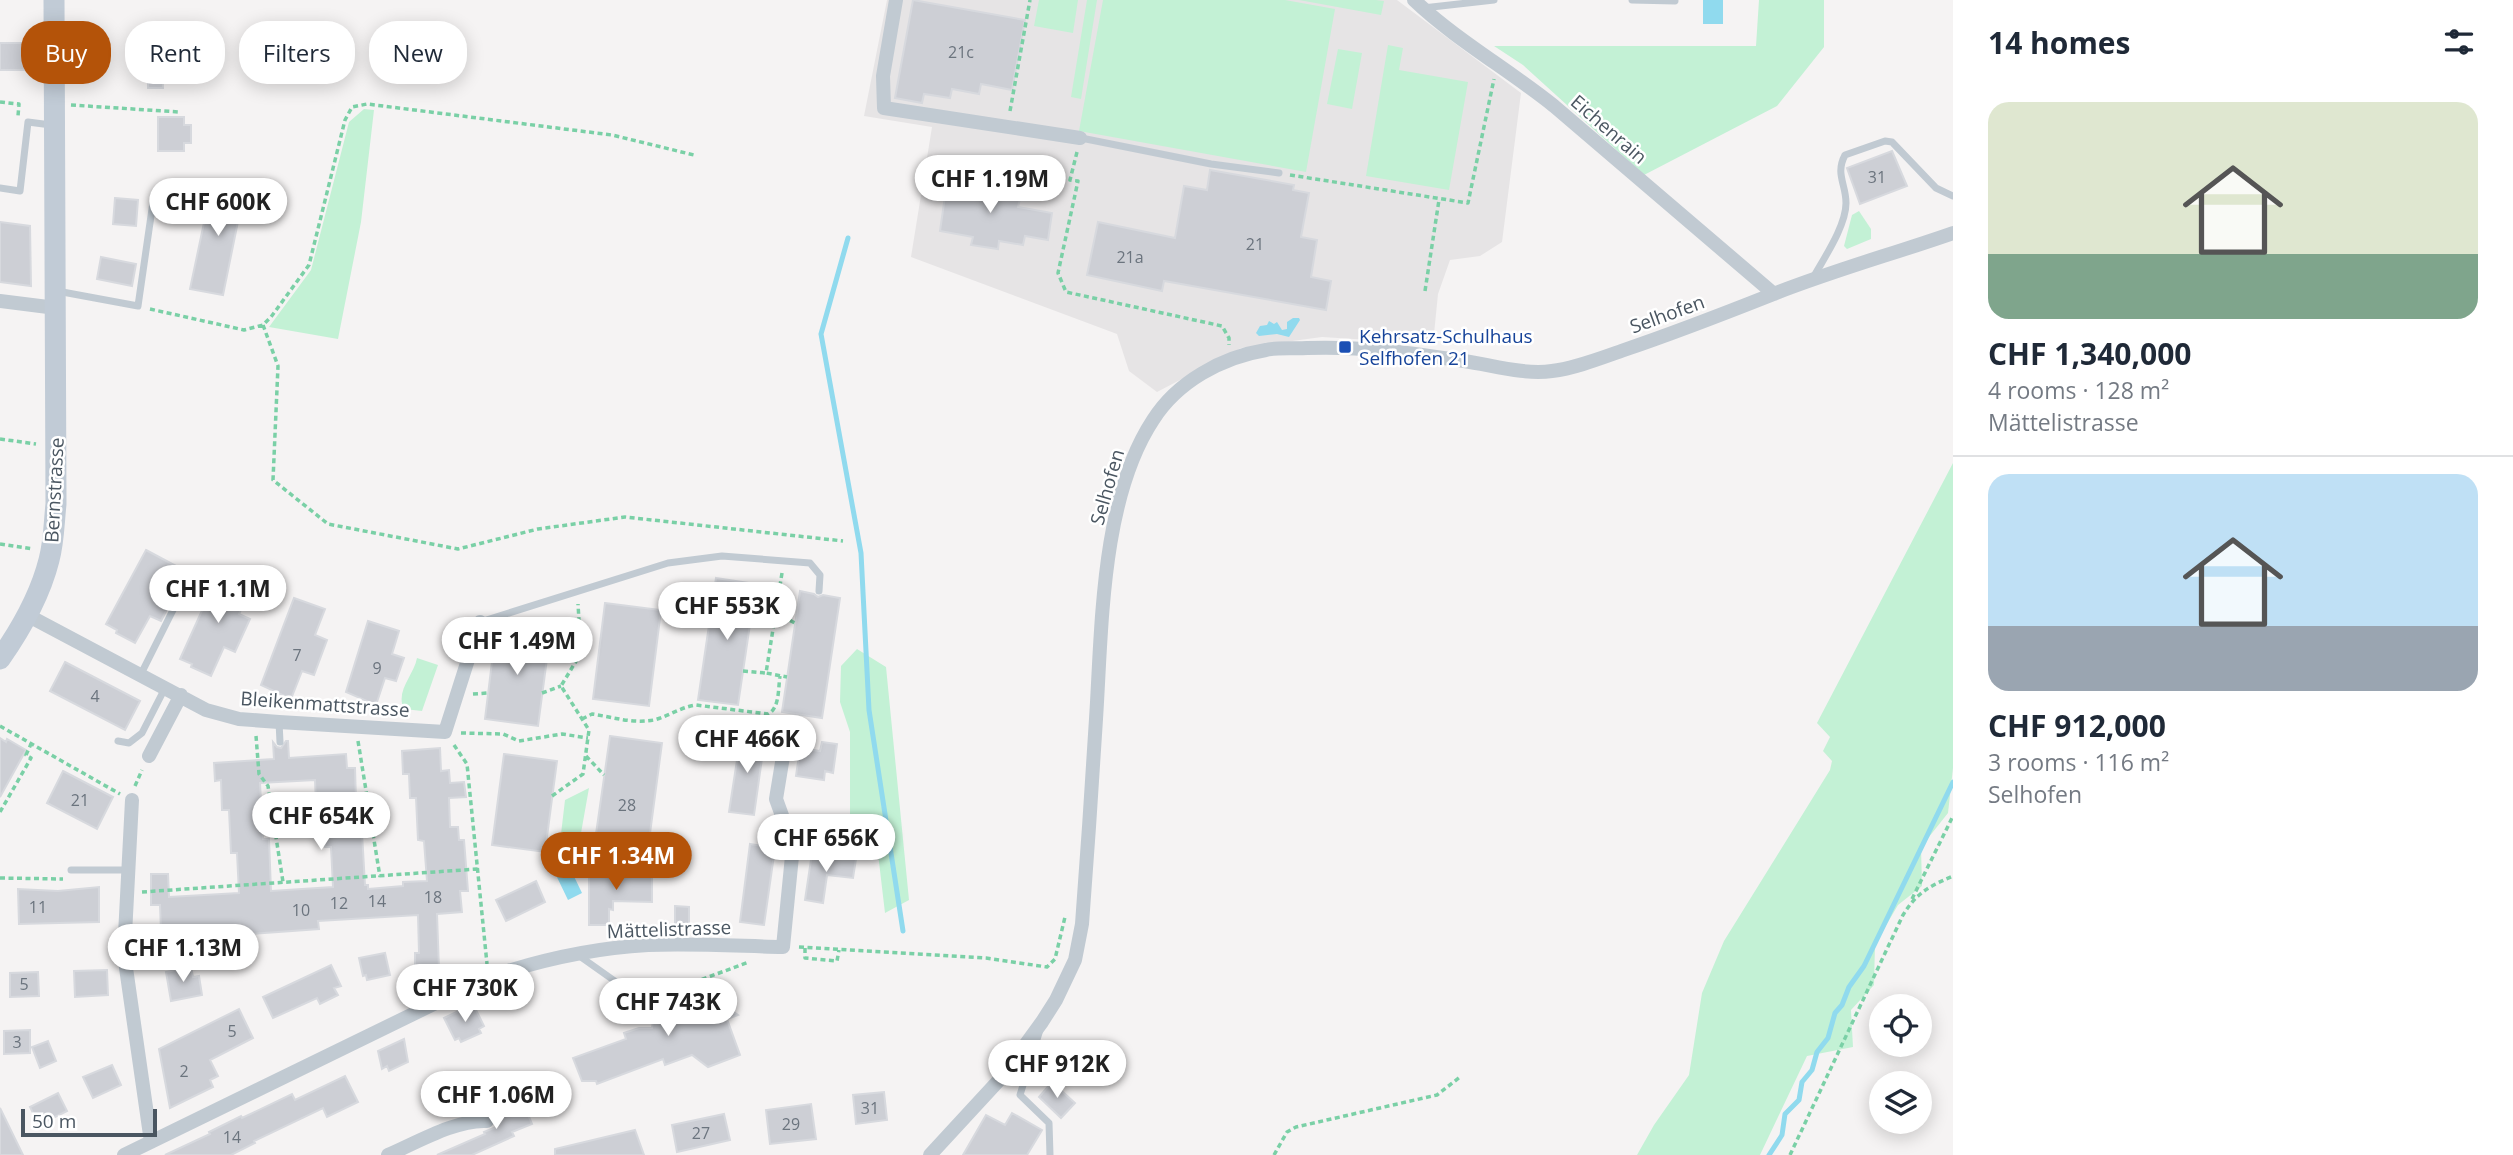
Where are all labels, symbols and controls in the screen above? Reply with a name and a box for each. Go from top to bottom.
chip: Buy [21,21,111,84]
chip: Rent [125,21,225,84]
chip: Filters [239,21,355,84]
chip: New [369,21,467,84]
text: 14 homes [1988,22,2131,63]
icon: filters [2440,23,2478,61]
house number: 21c [948,41,974,63]
street label: Eichenrain [1565,89,1653,169]
icon: home [2170,147,2296,273]
pin: CHF 1.19M [910,156,1070,215]
text: CHF 1.19M [931,162,1049,194]
house number: 31 [1868,166,1886,188]
pin: CHF 600K [146,178,290,238]
text: CHF 600K [165,185,271,217]
house number: 21 [1246,233,1264,255]
house number: 21a [1116,246,1144,268]
street label: Selhofen [1626,288,1708,340]
place label: Kehrsatz-Schulhaus Selfhofen 21 [1359,323,1533,371]
text: CHF 1,340,000 [1988,333,2192,374]
marker: Kehrsatz-Schulhaus Selfhofen 21 [1337,339,1353,355]
text: 4 rooms · 128 m² [1988,374,2169,406]
text: Mättelistrasse [1988,406,2139,438]
street label: Bernstrasse [38,437,70,543]
street label: Selhofen [1084,446,1130,528]
icon: home [2170,519,2296,645]
pin: CHF 1.1M [146,566,290,625]
text: CHF 1.1M [165,572,271,604]
pin: CHF 553K [655,582,799,642]
text: CHF 553K [674,589,780,621]
pin: CHF 1.49M [437,618,597,677]
text: CHF 1.49M [458,624,576,656]
house number: 7 [292,644,302,666]
house number: 9 [372,657,382,679]
house number: 4 [90,685,100,707]
street label: Bleikenmattstrasse [240,685,410,723]
text: CHF 912,000 [1988,705,2166,746]
pin: CHF 466K [675,716,819,775]
text: CHF 466K [694,722,800,754]
text: 3 rooms · 116 m² [1988,746,2169,778]
text: Selhofen [1988,778,2082,810]
house number: 21 [71,789,89,811]
pin: CHF 654K [249,792,393,852]
house number: 28 [618,794,636,816]
text: CHF 654K [268,799,374,831]
pin: CHF 656K [754,814,898,874]
text: CHF 656K [773,821,879,853]
pin: CHF 1.34M [536,832,696,892]
text: CHF 1.34M [557,839,675,871]
house number: 18 [424,886,442,908]
house number: 14 [368,890,386,912]
house number: 12 [330,892,348,914]
house number: 11 [29,896,47,918]
house number: 10 [292,899,310,921]
street label: Mättelistrasse [606,914,732,944]
pin: CHF 1.13M [103,925,263,984]
text: CHF 1.13M [124,931,242,963]
pin: CHF 730K [393,964,537,1024]
text: CHF 730K [412,971,518,1003]
house number: 5 [19,973,29,995]
pin: CHF 743K [596,978,740,1038]
text: CHF 743K [615,985,721,1017]
map controls [1869,994,1932,1134]
button: locate [1869,994,1932,1057]
house number: 5 [227,1020,237,1042]
house number: 3 [12,1031,22,1053]
pin: CHF 912K [985,1040,1129,1100]
text: CHF 912K [1004,1047,1110,1079]
house number: 2 [179,1060,189,1082]
button: layers [1869,1071,1932,1134]
pin: CHF 1.06M [416,1072,576,1131]
text: CHF 1.06M [437,1078,555,1110]
house number: 31 [861,1097,879,1119]
scale bar [21,1106,158,1138]
text: 50 m [32,1108,76,1134]
house number: 29 [782,1113,800,1135]
house number: 27 [692,1122,710,1144]
house number: 14 [223,1126,241,1148]

